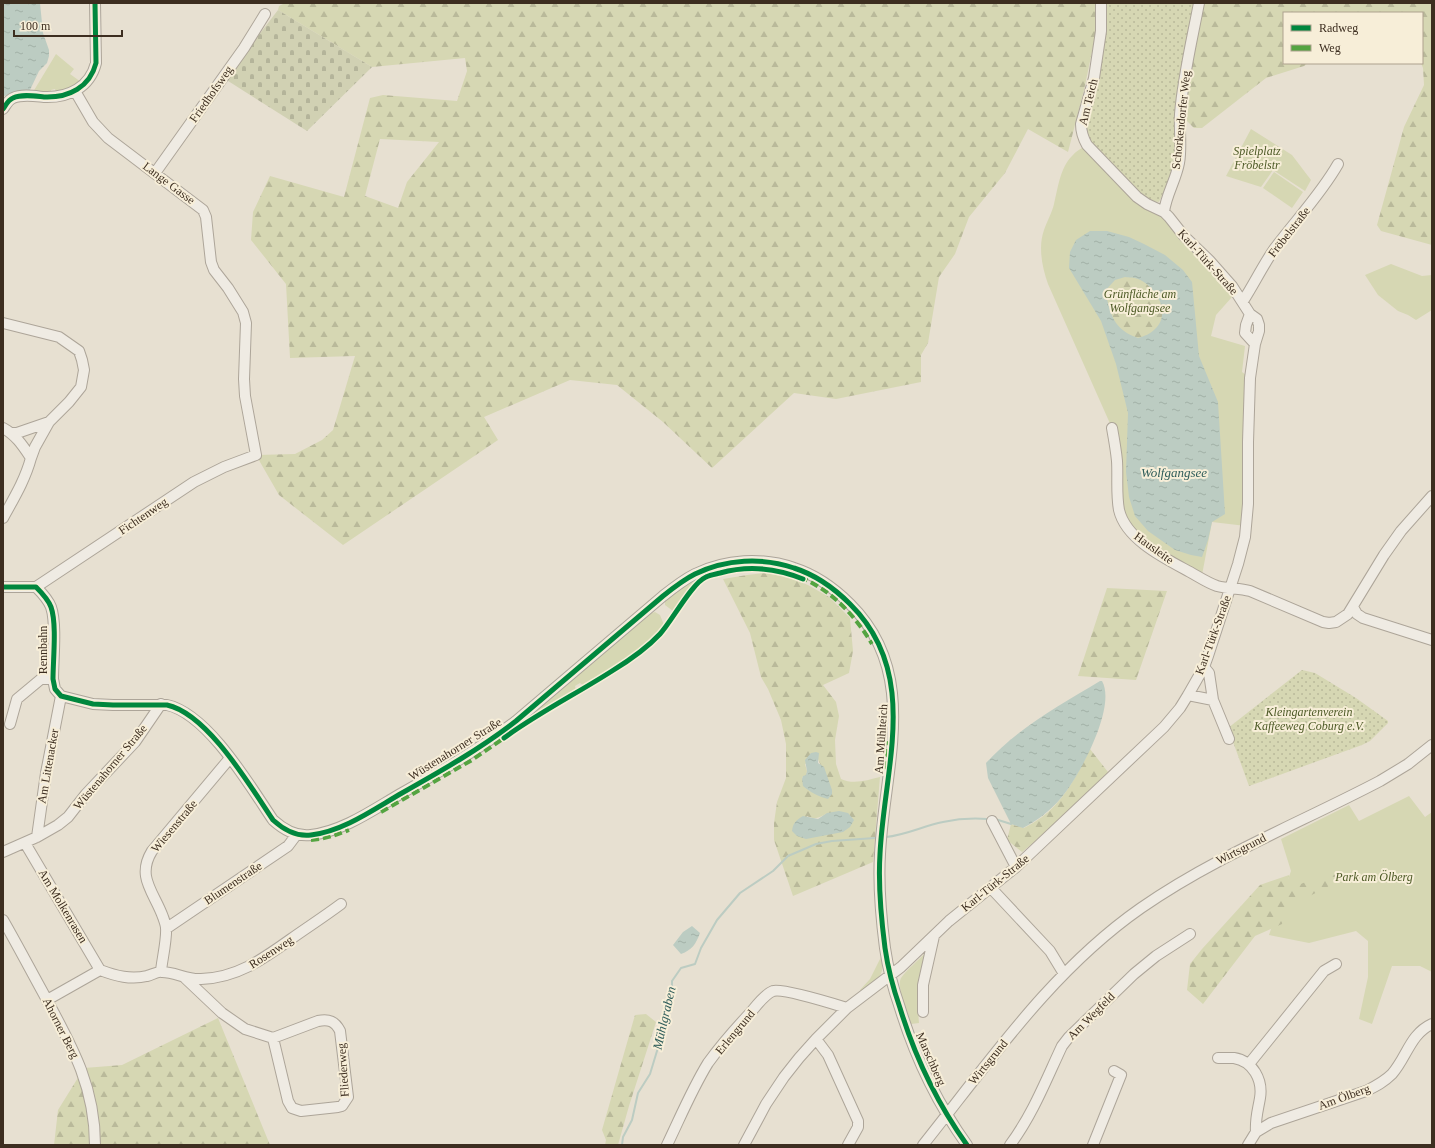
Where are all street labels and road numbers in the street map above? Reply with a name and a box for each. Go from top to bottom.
street label: Friedhofsweg [186,63,236,125]
street label: Schorkendorfer Weg [1169,70,1193,170]
street label: Am Teich [1075,77,1101,127]
street label: Lange Gasse [140,159,198,207]
street label: Fröbelstraße [1265,204,1313,260]
street label: Karl-Türk-Straße [1175,226,1241,298]
street label: Fichtenweg [116,495,170,537]
street label: Hausleite [1132,529,1176,567]
street label: Karl-Türk-Straße [1192,593,1234,677]
street label: Rennbahn [36,626,50,674]
street label: Am Mühlteich [872,703,890,775]
street label: Wüstenahorner Straße [406,715,504,783]
street label: Wüstenahorner Straße [70,722,150,812]
street label: Am Littenacker [35,728,61,804]
street label: Wiesenstraße [148,797,200,855]
street label: Wirtsgrund [1214,830,1268,868]
street label: Karl-Türk-Straße [958,851,1032,915]
street label: Blumenstraße [201,859,265,907]
street label: Am Molkenrasen [35,867,91,945]
street label: Rosenweg [246,933,296,971]
street label: Am Wegfeld [1064,989,1118,1043]
street label: Ahorner Berg [40,995,82,1061]
street label: Erlengrund [712,1007,758,1057]
street label: Marschberg [913,1030,949,1088]
street label: Wirtsgrund [966,1037,1010,1087]
street label: Fliederweg [334,1043,352,1097]
street label: Am Ölberg [1316,1081,1372,1113]

